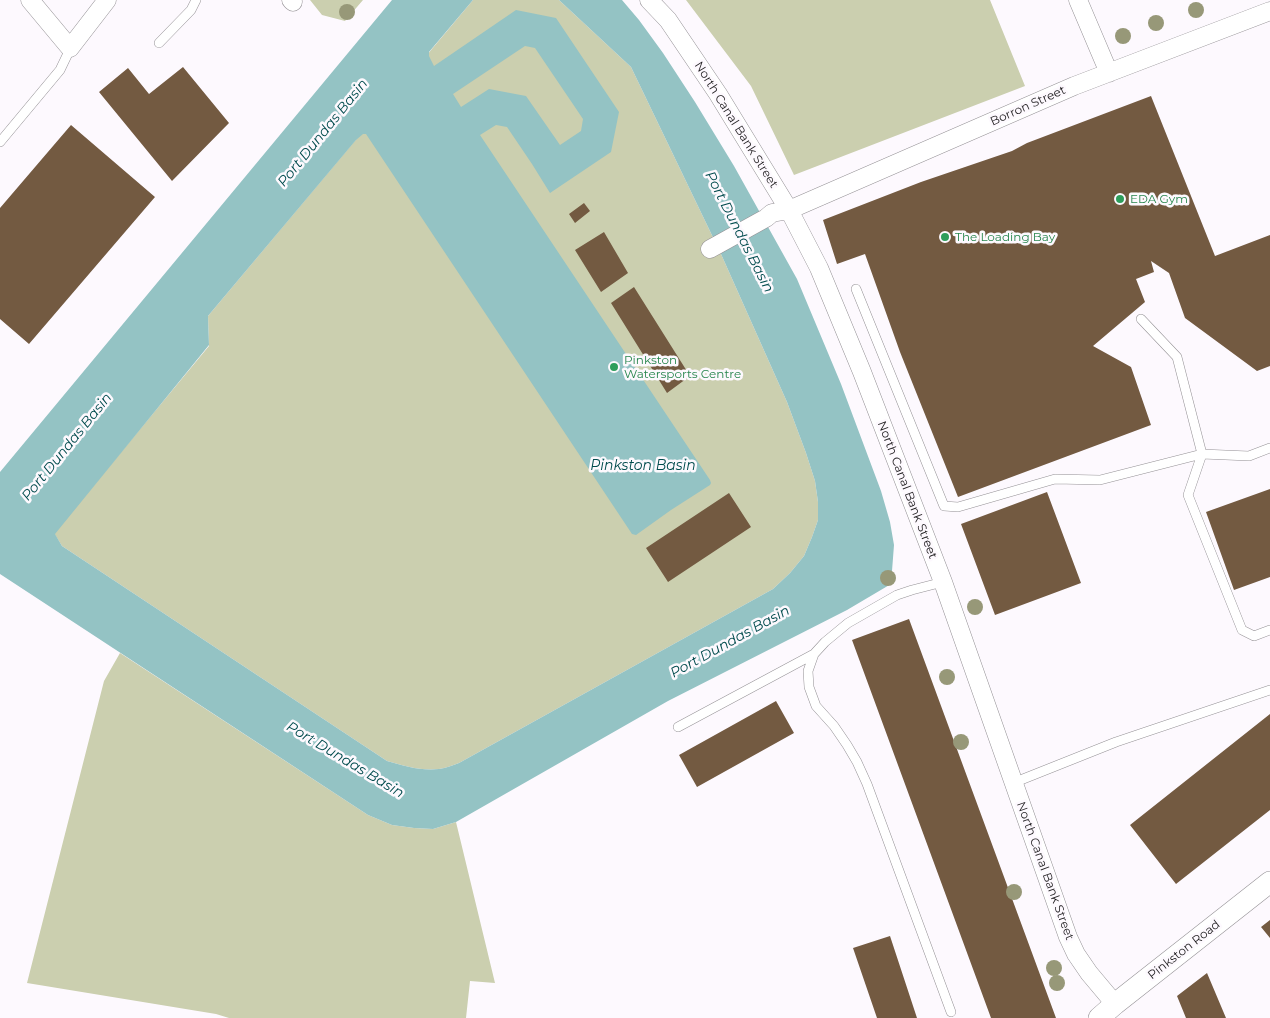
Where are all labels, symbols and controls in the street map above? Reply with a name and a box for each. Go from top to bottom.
street label: North Canal Bank Street [691,59,781,191]
water label: Port Dundas Basin [274,76,372,190]
street label: Borron Street [988,83,1068,129]
water label: Port Dundas Basin [701,169,777,295]
place label: EDA Gym [1130,192,1188,206]
marker: EDA Gym [1114,193,1126,205]
place label: The Loading Bay [955,230,1055,244]
marker: The Loading Bay [939,231,951,243]
place label: Pinkston Watersports Centre [624,353,741,381]
marker: Pinkston Watersports Centre [608,361,620,373]
water label: Port Dundas Basin [18,390,116,504]
street label: North Canal Bank Street [874,419,940,561]
water label: Pinkston Basin [590,458,696,474]
water label: Port Dundas Basin [667,602,793,682]
water label: Port Dundas Basin [283,718,407,802]
street label: North Canal Bank Street [1013,800,1077,942]
street label: Pinkston Road [1145,917,1223,983]

